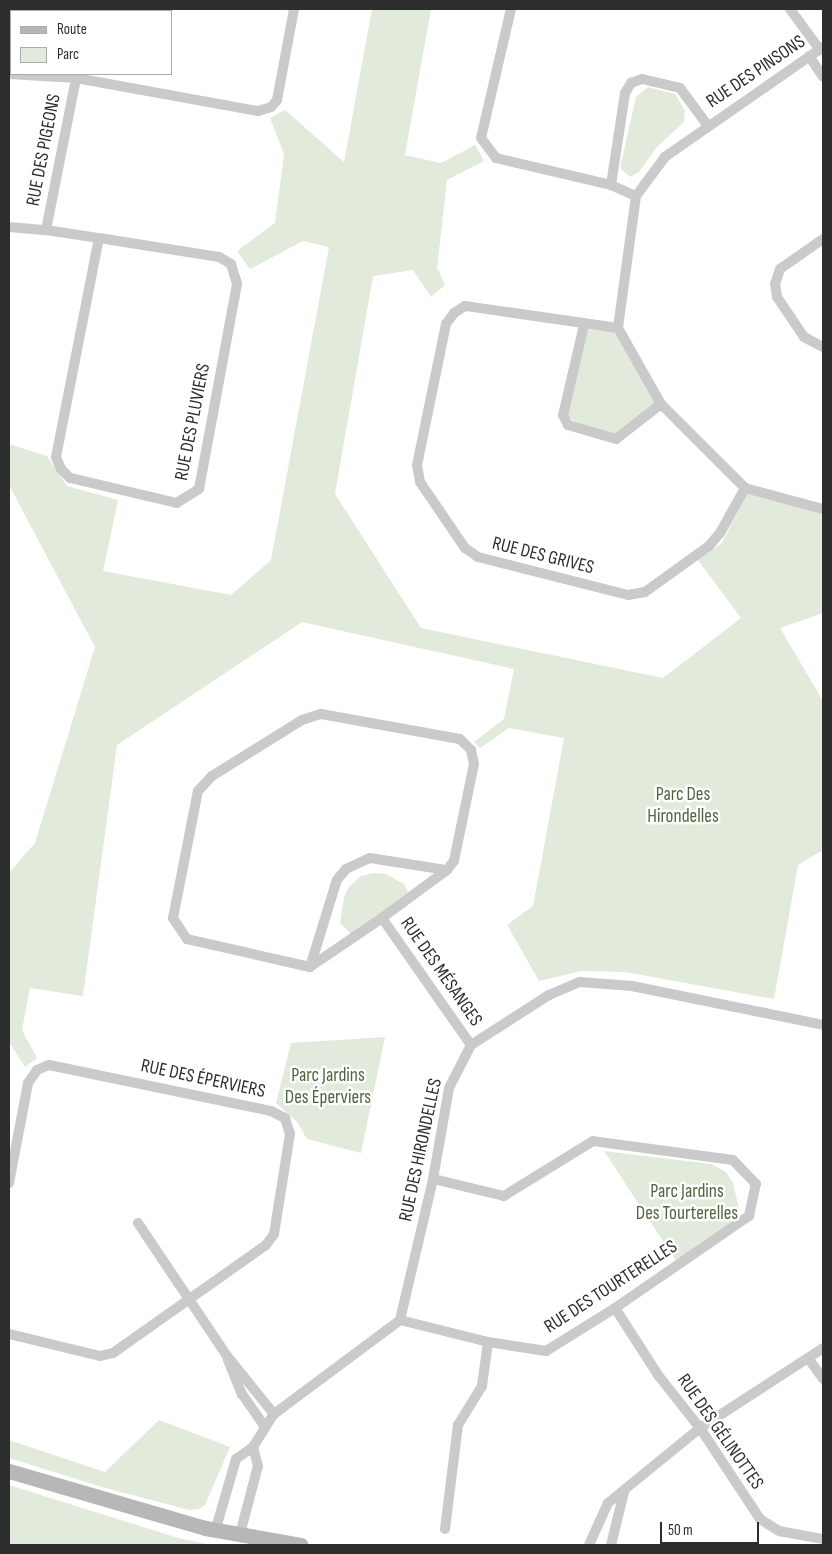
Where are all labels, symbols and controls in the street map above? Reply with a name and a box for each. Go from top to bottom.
legend [10,10,172,75]
text: Route [57,20,87,39]
street label: RUE DES PINSONS [702,31,810,113]
text: Parc [57,45,79,64]
street label: RUE DES PIGEONS [22,92,66,208]
street label: RUE DES PLUVIERS [170,362,216,482]
street label: RUE DES GRIVES [490,532,596,580]
park label: Parc Des Hirondelles [647,784,719,828]
street label: RUE DES MÉSANGES [395,913,487,1031]
street label: RUE DES ÉPERVIERS [139,1055,267,1103]
park label: Parc Jardins Des Éperviers [285,1065,371,1109]
street label: RUE DES HIRONDELLES [395,1076,447,1224]
park label: Parc Jardins Des Tourterelles [636,1181,738,1225]
street label: RUE DES TOURTERELLES [540,1235,682,1339]
street label: RUE DES GÉLINOTTES [672,1370,768,1494]
scale bar [662,1512,761,1544]
text: 50 m [668,1521,693,1540]

